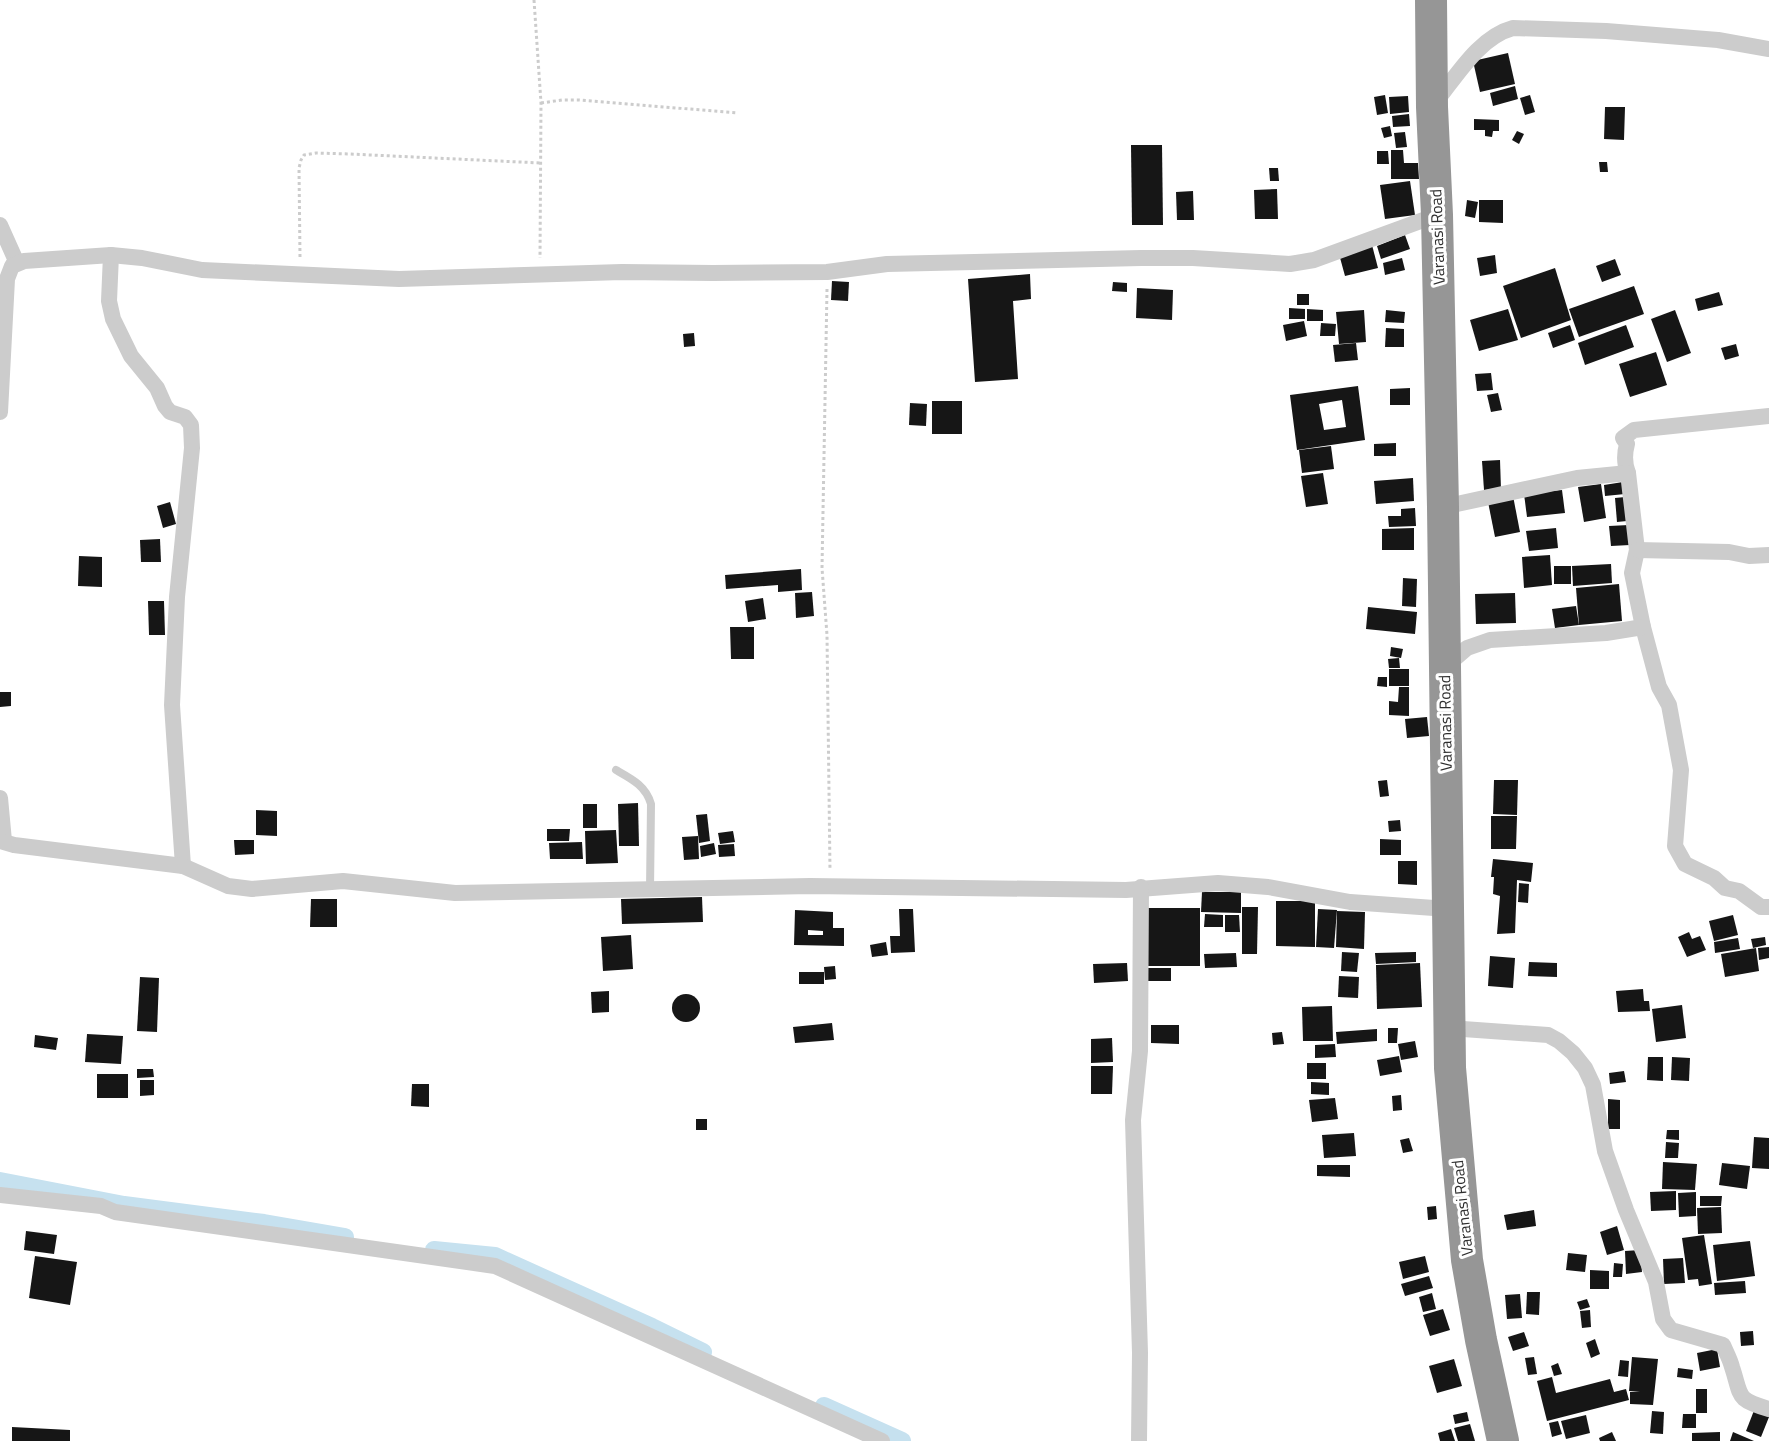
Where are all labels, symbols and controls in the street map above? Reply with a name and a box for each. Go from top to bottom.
street label: Varanasi Road [1423,189,1451,285]
street label: Varanasi Road [1432,675,1458,771]
street label: Varanasi Road [1445,1159,1479,1257]

